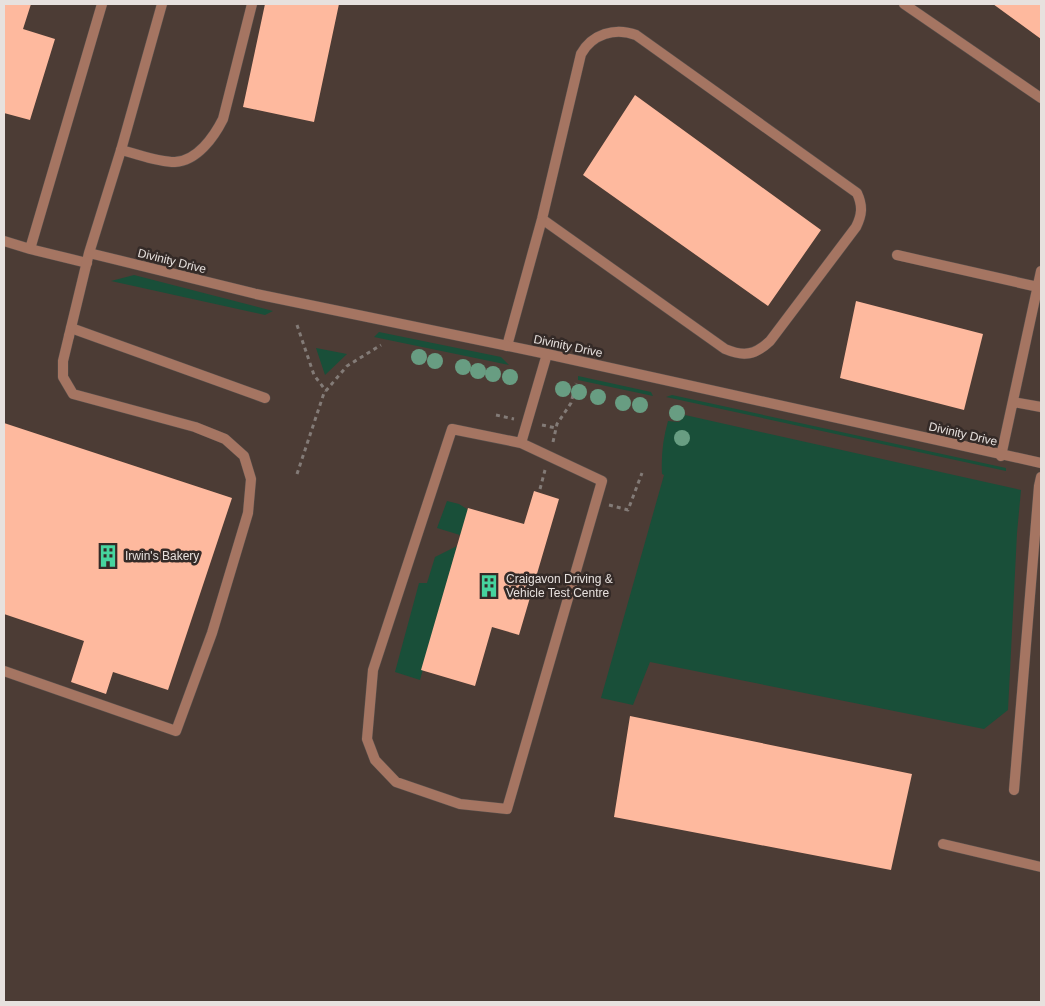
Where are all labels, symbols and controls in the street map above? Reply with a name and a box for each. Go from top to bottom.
street label: Divinity Drive [136,246,208,276]
street label: Divinity Drive [532,332,604,360]
street label: Divinity Drive [927,419,999,449]
building icon: Irwin's Bakery [95,543,121,569]
place label: Irwin's Bakery [125,549,199,563]
place label: Craigavon Driving & Vehicle Test Centre [506,572,613,600]
building icon: Craigavon Driving & Vehicle Test Centre [476,573,502,599]

